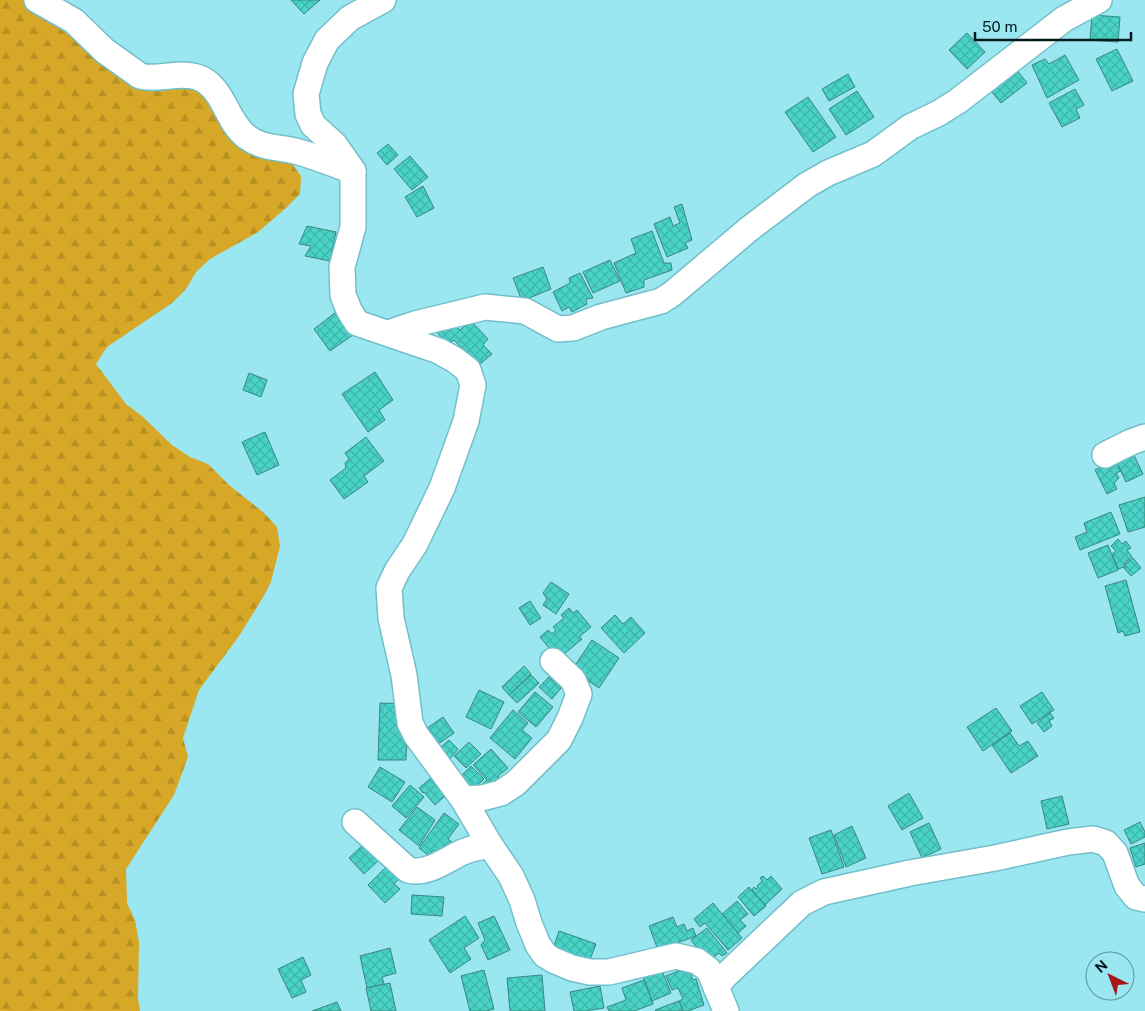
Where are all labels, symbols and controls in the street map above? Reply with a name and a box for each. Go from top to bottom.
scale bar [975,10,1131,42]
text: 50 m [982,18,1017,35]
north arrow [1085,951,1135,1001]
text: N [1092,957,1111,976]

